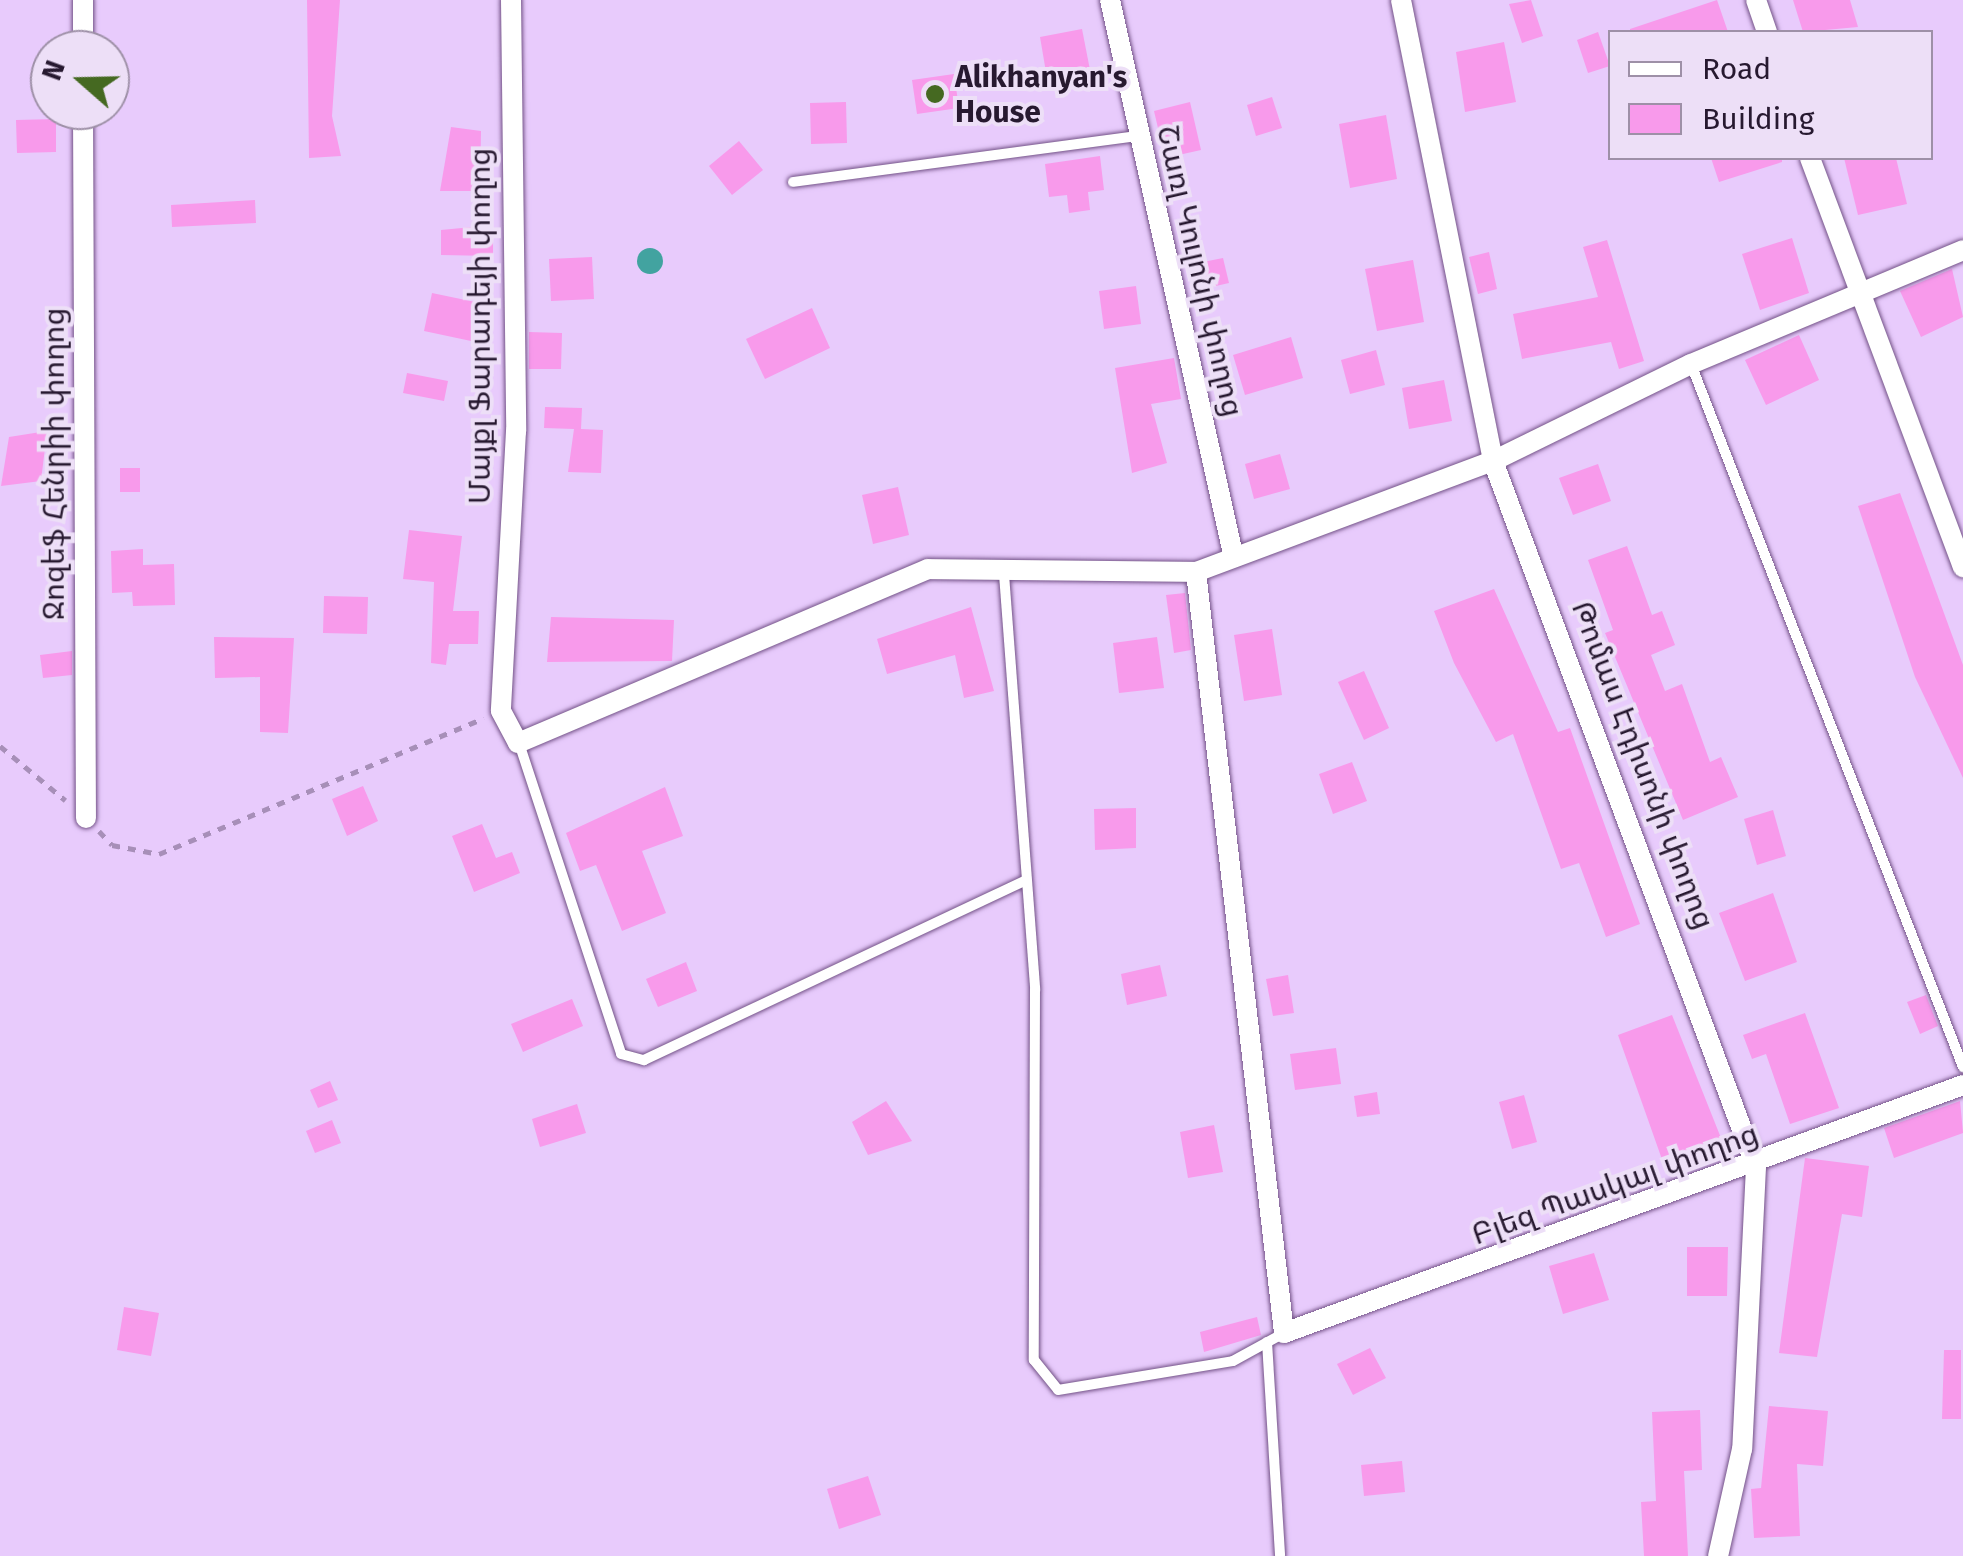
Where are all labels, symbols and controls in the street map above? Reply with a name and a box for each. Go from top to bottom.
north arrow [30,30,130,130]
legend [1608,30,1933,160]
text: Road [1702,51,1771,87]
text: N [35,56,72,85]
place label: Alikhanyan's House [955,59,1127,130]
marker: Alikhanyan's House [924,83,946,105]
text: Building [1702,101,1814,137]
street label: Շառլ Կուլոնի փողոց [1149,122,1251,420]
street label: Մայքլ Ֆարադեյի փողոց [462,148,498,504]
street label: Ջոզեֆ Հենրիի փողոց [36,308,72,620]
street label: Թոմաս Էդիսոնի փողոց [1564,596,1722,934]
street label: Բլեզ Պասկալ փողոց [1467,1115,1763,1253]

